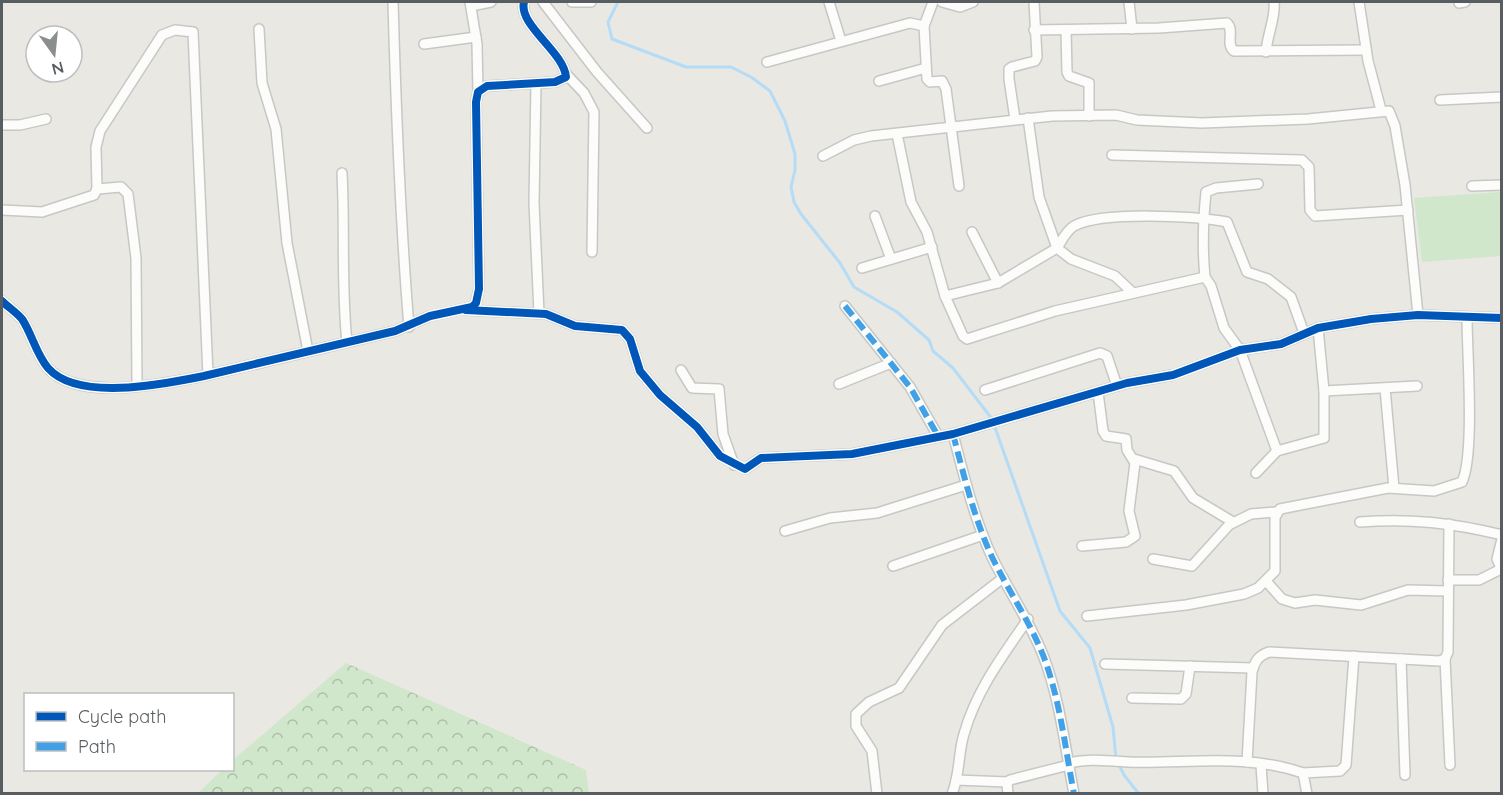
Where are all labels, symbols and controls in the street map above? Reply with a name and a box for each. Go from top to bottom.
north arrow [24,24,84,84]
text: N [50,57,66,80]
legend [24,693,234,771]
text: Cycle path [78,705,166,728]
text: Path [78,735,116,758]

